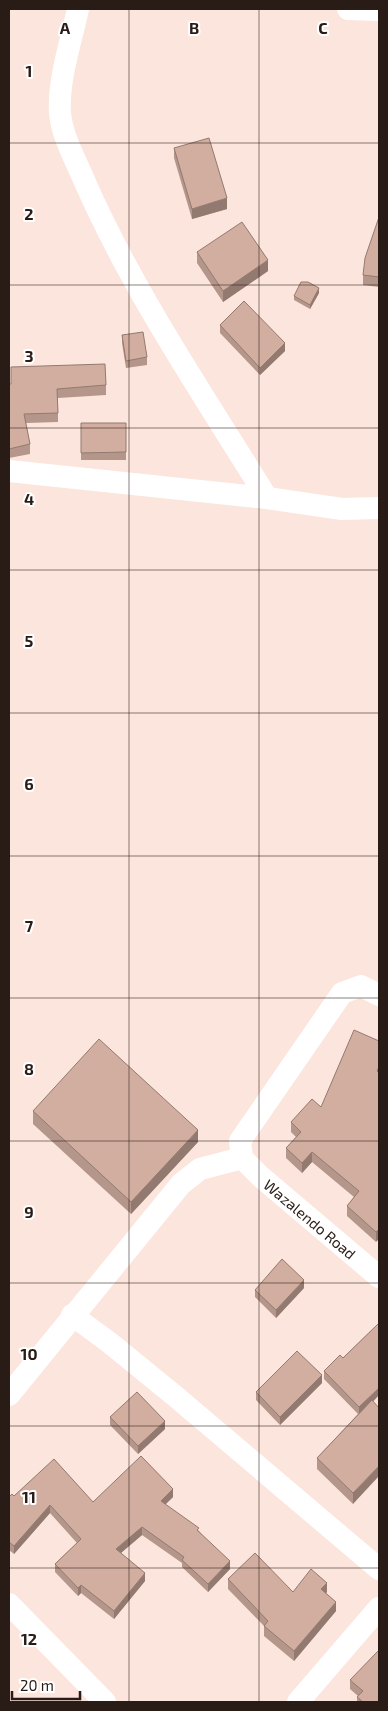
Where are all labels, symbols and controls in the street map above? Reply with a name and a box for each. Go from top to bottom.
text: A [60,18,71,37]
text: B [189,18,199,37]
text: C [318,18,328,37]
text: 1 [26,61,32,80]
text: 2 [24,204,34,223]
text: 3 [24,346,34,365]
text: 4 [24,489,34,508]
text: 5 [25,631,34,650]
text: 6 [24,774,34,793]
text: 7 [25,916,34,935]
text: 8 [24,1059,34,1078]
street label: Wazalendo Road [260,1175,360,1263]
text: 9 [24,1202,34,1221]
text: 10 [20,1344,38,1363]
text: 11 [22,1487,36,1506]
text: 12 [21,1629,37,1648]
scale bar [12,1668,80,1700]
text: 20 m [20,1676,54,1694]

